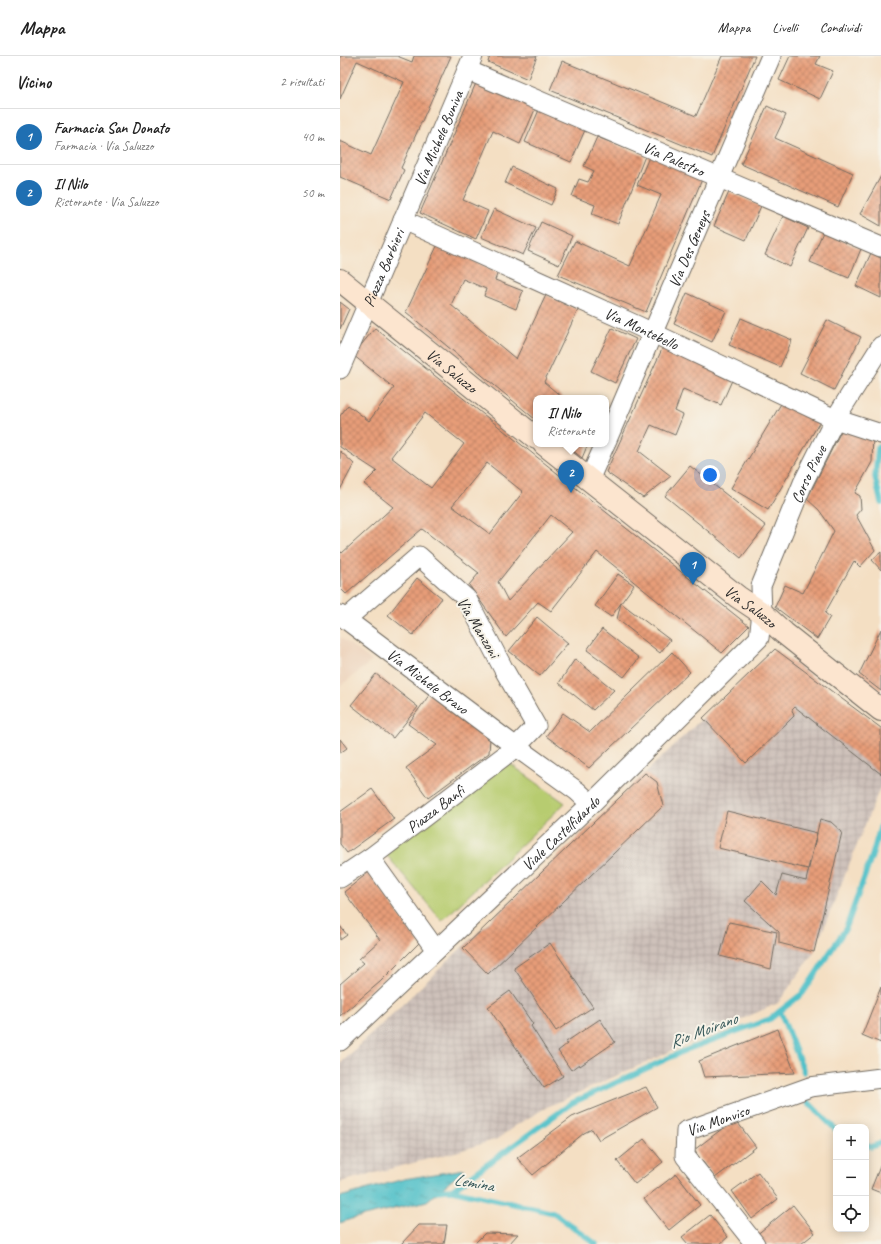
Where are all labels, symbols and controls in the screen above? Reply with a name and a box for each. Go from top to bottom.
text: Mappa [20,16,64,40]
text: Mappa [718,19,750,36]
text: Livelli [772,19,798,36]
text: Condividi [820,19,861,36]
text: Vicino [16,72,51,93]
text: 2 risultati [280,74,324,90]
street label: Via Michele Buniva [410,86,469,189]
text: Farmacia San Donato [54,119,169,138]
text: 1 [26,129,32,145]
text: 40 m [302,129,324,145]
street label: Via Palestro [640,137,709,182]
text: Farmacia · Via Saluzzo [54,138,153,154]
text: Il Nilo [54,175,87,194]
text: 2 [26,185,32,201]
text: 50 m [302,185,324,201]
text: Ristorante · Via Saluzzo [54,194,158,210]
street label: Via Des Geneys [664,207,715,291]
street label: Piazza Barbieri [359,224,410,310]
street label: Via Montebello [601,303,683,355]
street label: Via Saluzzo [422,345,483,399]
popup [533,395,609,447]
text: Il Nilo [547,404,581,423]
text: Ristorante [547,423,595,439]
street label: Corso Piave [787,441,832,506]
pin: 2 [558,460,584,493]
your location [700,465,720,485]
pin: 1 [680,552,706,585]
street label: Via Saluzzo [720,581,782,634]
street label: Via Manzoni [452,594,505,663]
street label: Via Michele Bravo [383,645,473,720]
street label: Piazza Banfi [403,780,470,838]
street label: Viale Castelfidardo [518,791,605,875]
water label: Rio Moirano [667,1007,742,1053]
street label: Via Monviso [684,1100,754,1141]
map controls [833,1124,869,1232]
button: + [833,1124,869,1160]
button: − [833,1160,869,1196]
water label: Lemina [452,1169,497,1197]
button: locate [833,1196,869,1232]

